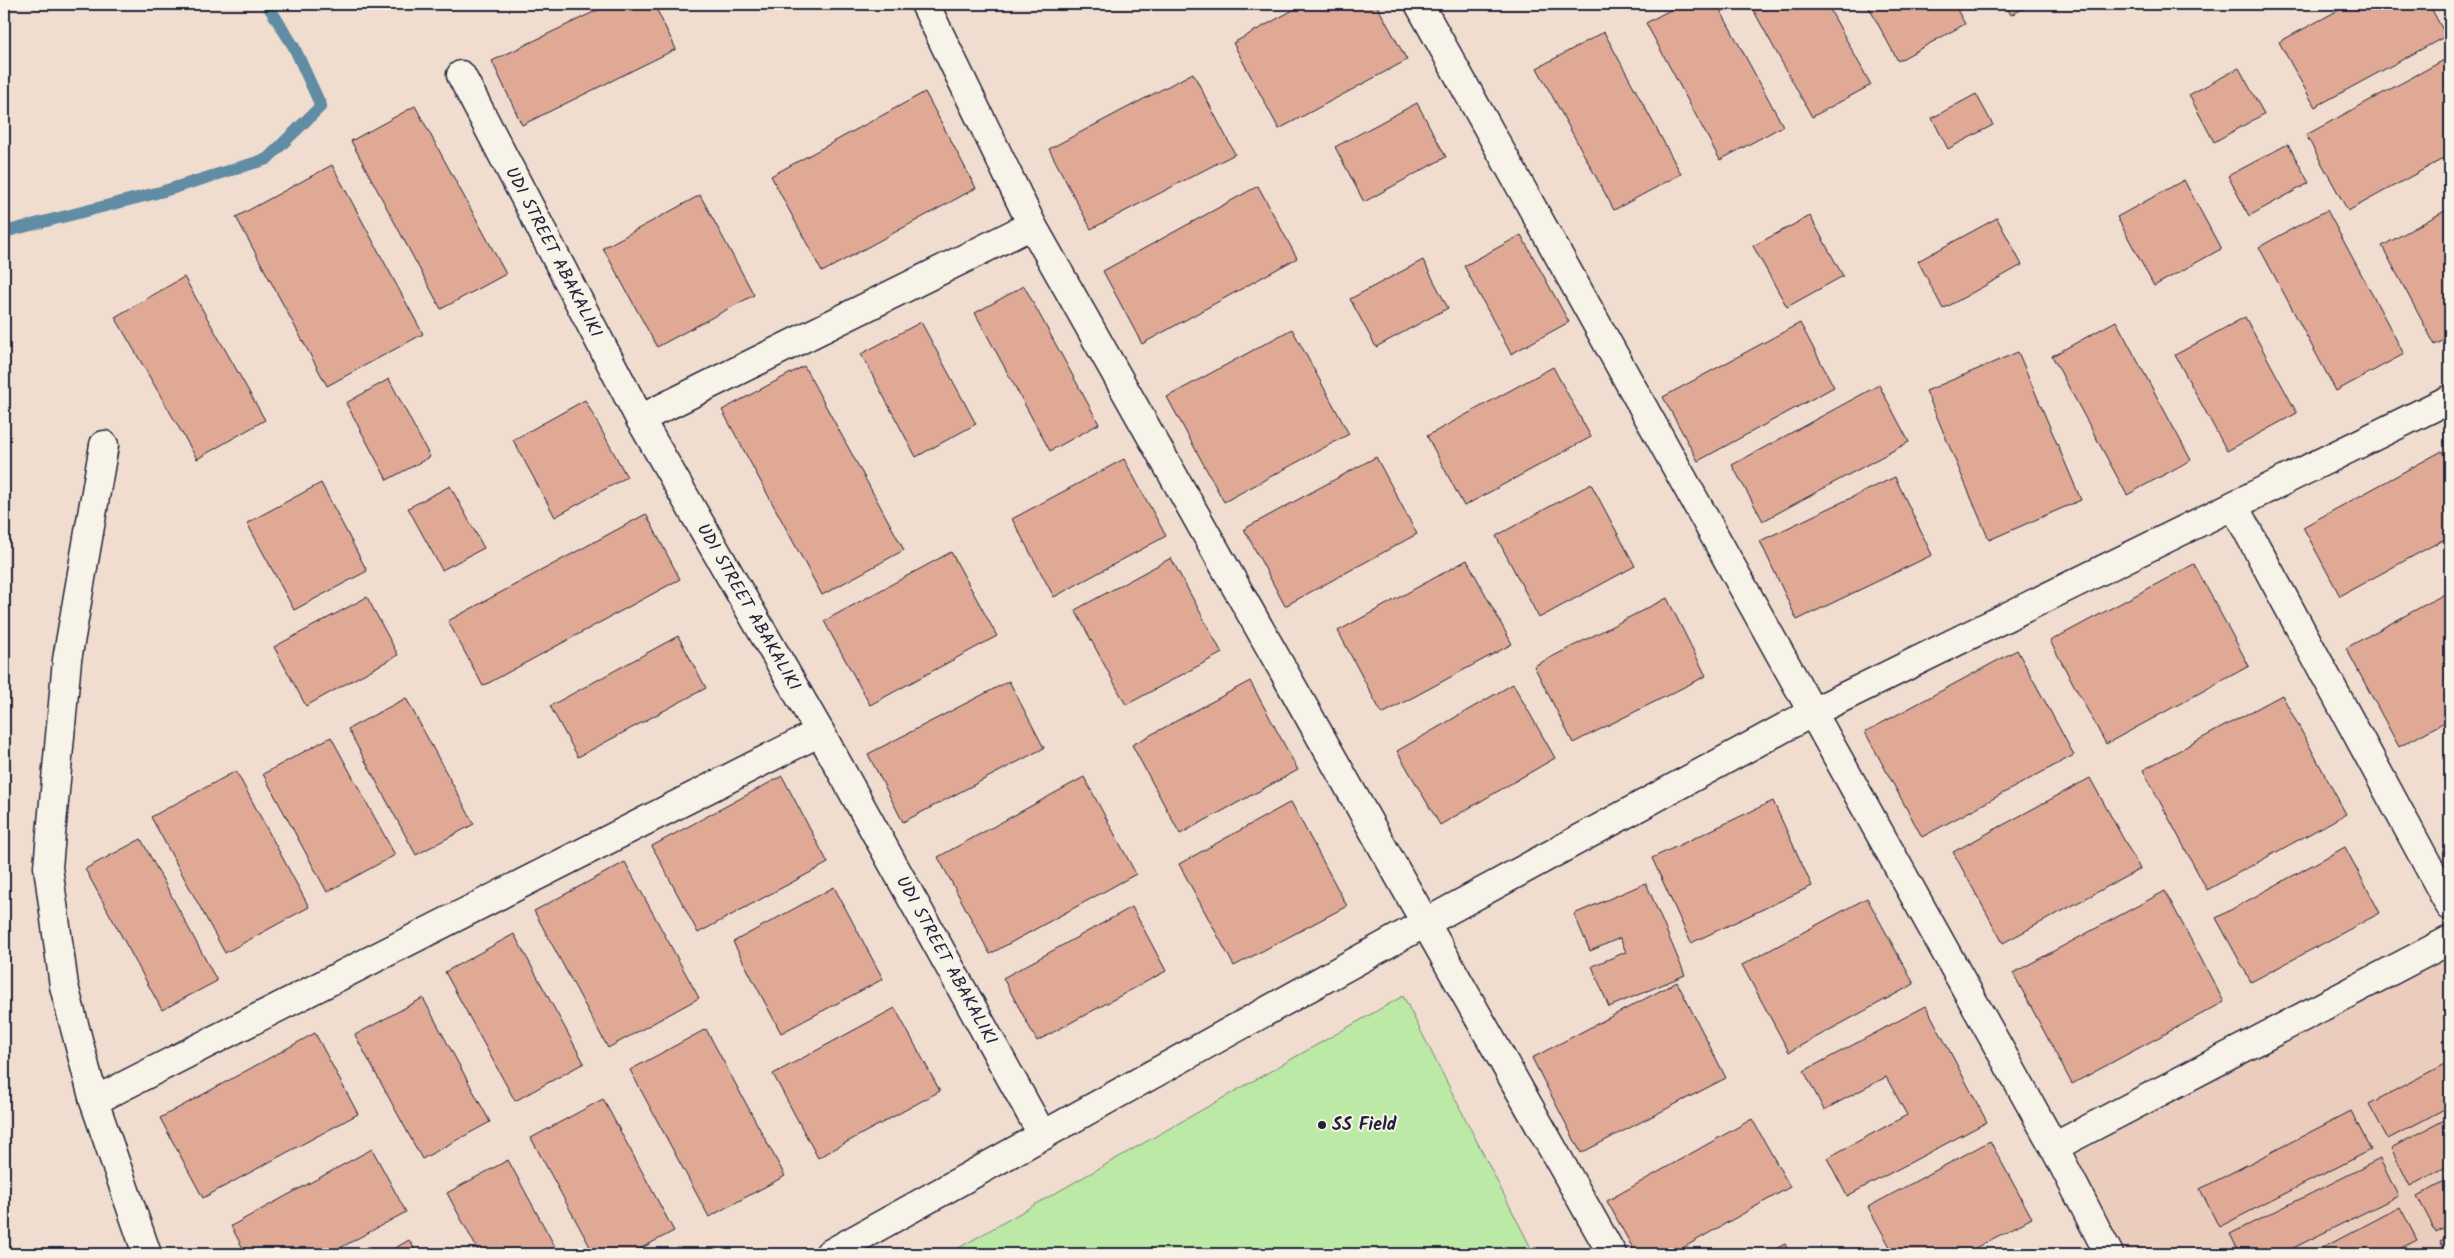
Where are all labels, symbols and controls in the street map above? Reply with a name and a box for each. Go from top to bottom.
street label: UDI STREET ABAKALIKI [497,162,610,343]
street label: UDI STREET ABAKALIKI [688,518,808,697]
street label: UDI STREET ABAKALIKI [888,871,1005,1051]
place label: SS Field [1332,1111,1397,1140]
marker: SS Field [1316,1119,1328,1131]

